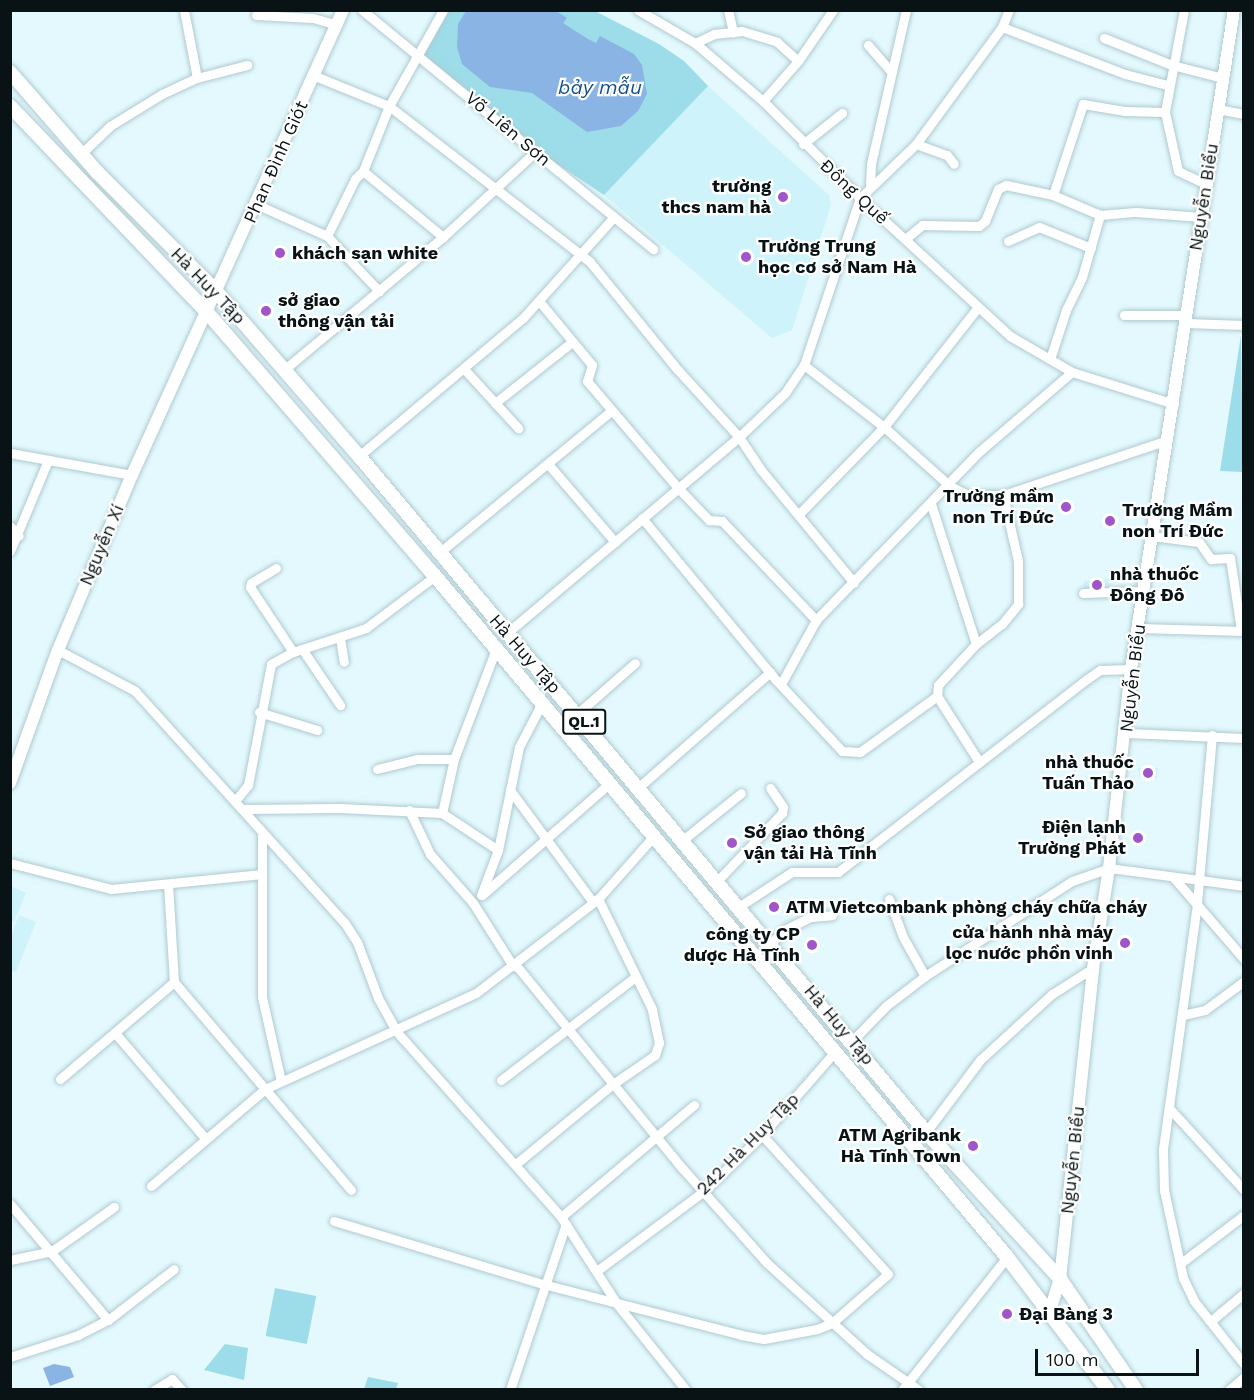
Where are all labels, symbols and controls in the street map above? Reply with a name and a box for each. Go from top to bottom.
water label: bảy mẫu [558,75,642,99]
street label: Võ Liên Sơn [461,87,555,171]
street label: Phan Đình Giót [239,97,313,227]
street label: Nguyễn Biểu [1185,142,1223,252]
street label: Đồng Quế [815,155,893,229]
place label: trường thcs nam hà [662,176,771,219]
marker: trường thcs nam hà [776,190,790,204]
place label: Trường Trung học cơ sở Nam Hà [758,236,916,278]
place label: khách sạn white [292,242,438,264]
street label: Hà Huy Tập [166,243,250,329]
marker: khách sạn white [273,246,287,260]
marker: Trường Trung học cơ sở Nam Hà [739,250,753,264]
place label: sở giao thông vận tải [278,290,395,332]
marker: sở giao thông vận tải [259,304,273,318]
place label: Trường mầm non Trí Đức [943,486,1054,528]
marker: Trường mầm non Trí Đức [1059,500,1073,514]
place label: Trường Mầm non Trí Đức [1122,500,1233,542]
street label: Nguyễn Xí [75,501,129,589]
marker: Trường Mầm non Trí Đức [1103,514,1117,528]
place label: nhà thuốc Đông Đô [1110,564,1199,606]
marker: nhà thuốc Đông Đô [1088,576,1106,594]
street label: Hà Huy Tập [484,609,566,699]
street label: Nguyễn Biểu [1116,623,1150,733]
road number: QL.1 [562,709,606,735]
place label: nhà thuốc Tuấn Thảo [1042,752,1134,795]
marker: nhà thuốc Tuấn Thảo [1139,764,1157,782]
place label: Điện lạnh Trường Phát [1018,817,1126,860]
place label: Sở giao thông vận tải Hà Tĩnh [744,822,877,864]
marker: Điện lạnh Trường Phát [1131,831,1145,845]
marker: Sở giao thông vận tải Hà Tĩnh [725,836,739,850]
place label: ATM Vietcombank phòng cháy chữa cháy [786,896,1148,918]
marker: ATM Vietcombank phòng cháy chữa cháy [767,900,781,914]
place label: cửa hành nhà máy lọc nước phồn vinh [945,922,1113,964]
place label: công ty CP dược Hà Tĩnh [683,924,800,966]
marker: cửa hành nhà máy lọc nước phồn vinh [1118,936,1132,950]
marker: công ty CP dược Hà Tĩnh [805,938,819,952]
street label: Hà Huy Tập [799,980,879,1070]
street label: 242 Hà Huy Tập [692,1088,804,1200]
street label: Nguyễn Biểu [1057,1105,1089,1215]
place label: ATM Agribank Hà Tĩnh Town [838,1125,961,1168]
marker: ATM Agribank Hà Tĩnh Town [966,1139,980,1153]
place label: Đại Bàng 3 [1019,1303,1113,1325]
marker: Đại Bàng 3 [1000,1307,1014,1321]
scale bar [1038,1337,1202,1375]
text: 100 m [1046,1349,1099,1370]

